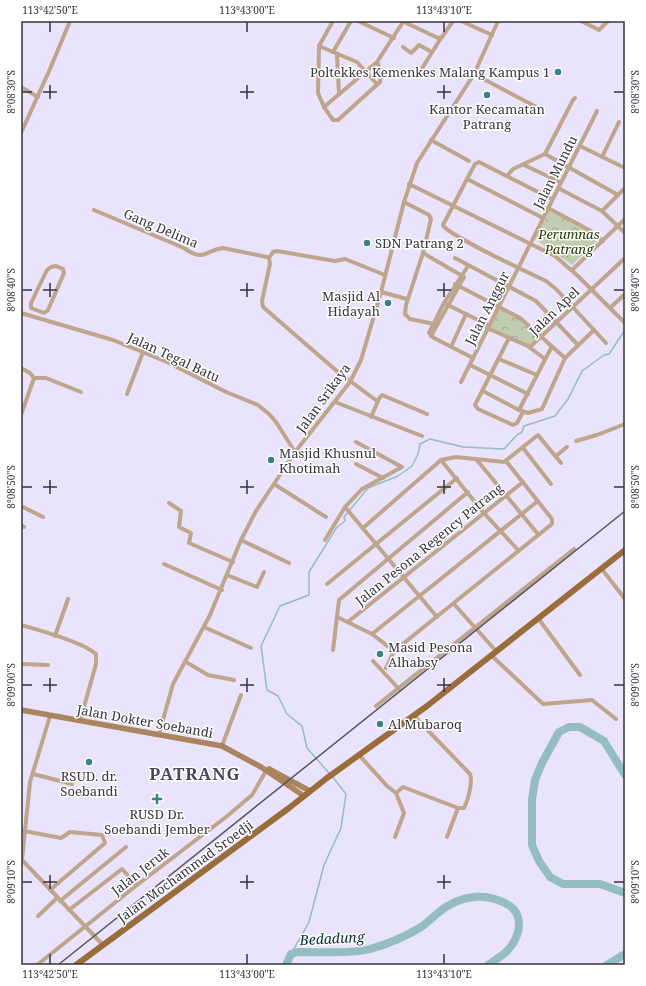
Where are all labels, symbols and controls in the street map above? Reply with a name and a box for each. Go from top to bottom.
text: 113°42'50"E [22,3,78,17]
text: 113°43'00"E [219,3,275,17]
text: 113°43'10"E [416,3,472,17]
place label: Poltekkes Kemenkes Malang Kampus 1 [310,63,550,81]
marker: Poltekkes Kemenkes Malang Kampus 1 [553,67,563,77]
text: 8°08'30"S [4,70,18,114]
text: 8°08'30"S [628,70,642,114]
marker: Kantor Kecamatan Patrang [482,90,492,100]
place label: Kantor Kecamatan Patrang [429,100,546,133]
street label: Jalan Mundu [528,132,581,213]
street label: Gang Delima [121,204,201,252]
park label: Perumnas Patrang [537,225,600,258]
place label: SDN Patrang 2 [375,234,464,252]
marker: SDN Patrang 2 [362,238,372,248]
text: 8°08'40"S [4,268,18,312]
street label: Jalan Anggur [460,268,513,349]
text: 8°08'40"S [628,268,642,312]
street label: Jalan Apel [524,283,583,340]
place label: Masjid Al Hidayah [322,287,380,320]
marker: Masjid Al Hidayah [383,298,393,308]
street label: Jalan Tegal Batu [124,327,223,386]
street label: Jalan Srikaya [291,360,354,437]
place label: Masjid Khusnul Khotimah [279,444,376,477]
marker: Masjid Khusnul Khotimah [266,455,276,465]
text: 8°08'50"S [4,465,18,509]
text: 8°08'50"S [628,465,642,509]
street label: Jalan Pesona Regency Patrang [350,479,507,610]
place label: Masid Pesona Alhabsy [388,638,473,671]
marker: Masid Pesona Alhabsy [375,649,385,659]
text: 8°09'00"S [4,663,18,707]
text: 8°09'00"S [628,663,642,707]
street label: Jalan Dokter Soebandi [74,700,215,742]
place label: Al Mubaroq [388,715,462,733]
marker: Al Mubaroq [375,719,385,729]
marker: RSUD. dr. Soebandi [84,757,94,767]
district label: PATRANG [149,762,241,785]
place label: RSUD. dr. Soebandi [60,767,118,800]
marker: RUSD Dr. Soebandi Jember [151,793,163,805]
place label: RUSD Dr. Soebandi Jember [104,805,210,838]
street label: Jalan Mochammad Sroedji [113,816,257,927]
street label: Jalan Jeruk [107,843,173,900]
text: 8°09'10"S [4,860,18,904]
text: 8°09'10"S [628,860,642,904]
water label: Bedadung [298,927,366,949]
text: 113°42'50"E [22,967,78,981]
text: 113°43'00"E [219,967,275,981]
text: 113°43'10"E [416,967,472,981]

